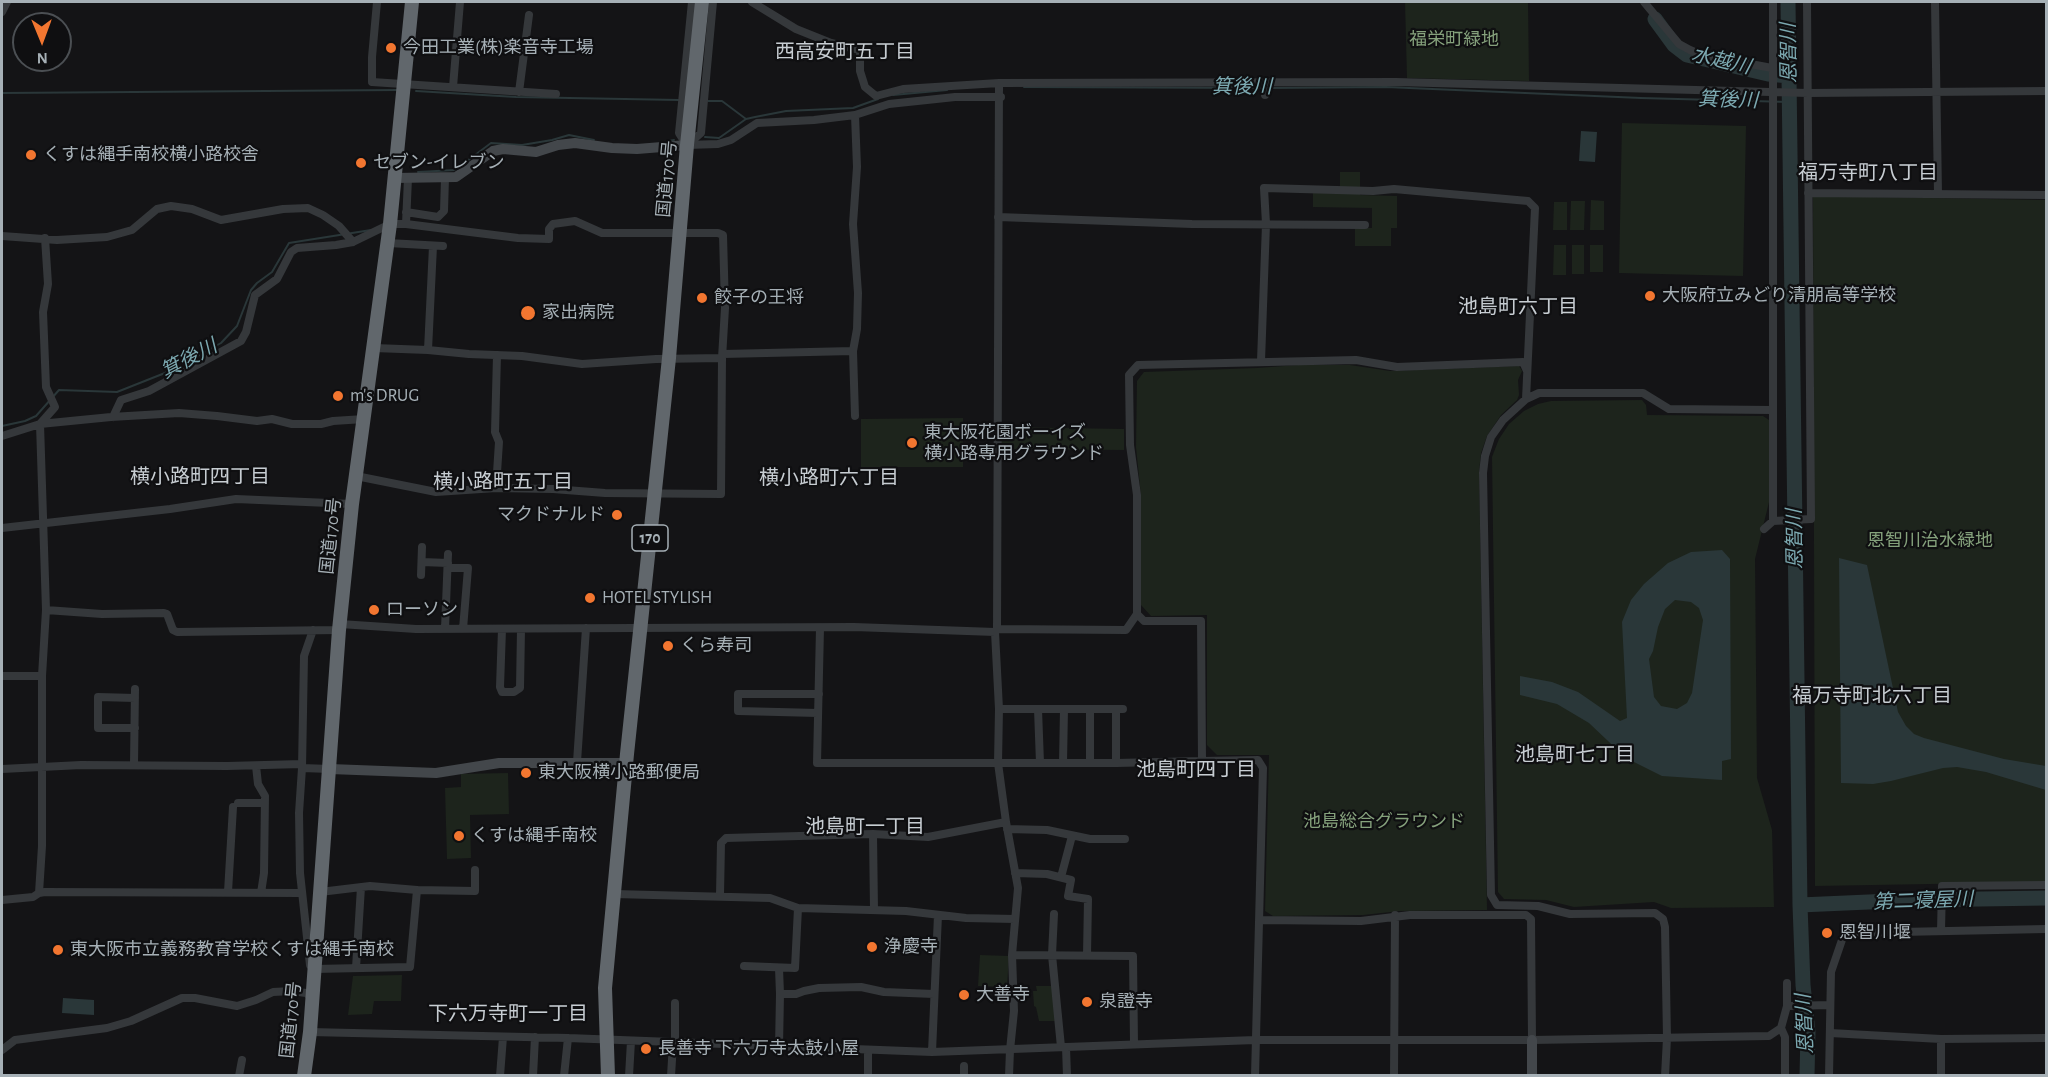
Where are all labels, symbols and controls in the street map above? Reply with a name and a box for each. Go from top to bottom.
north arrow [12,12,72,72]
water label: 恩智川 [1776,23,1802,83]
park label: 福栄町緑地 [1409,29,1499,51]
place label: 今田工業(株)楽音寺工場 [403,37,594,59]
district label: 西高安町五丁目 [775,40,915,64]
marker: 今田工業(株)楽音寺工場 [384,41,398,55]
water label: 水越川 [1689,43,1753,79]
text: N [37,50,48,66]
water label: 箕後川 [1212,75,1272,99]
water label: 箕後川 [1698,87,1758,113]
street label: 国道170号 [653,140,681,218]
place label: くすは縄手南校横小路校舎 [43,144,259,166]
marker: くすは縄手南校横小路校舎 [24,148,38,162]
place label: セブン-イレブン [373,152,505,174]
marker: セブン-イレブン [354,156,368,170]
district label: 福万寺町八丁目 [1798,161,1938,185]
place label: 大阪府立みどり清朋高等学校 [1662,285,1896,307]
place label: 餃子の王将 [714,287,804,309]
marker: 大阪府立みどり清朋高等学校 [1643,289,1657,303]
marker: 餃子の王将 [695,291,709,305]
district label: 池島町六丁目 [1458,295,1578,319]
place label: 家出病院 [542,302,614,324]
marker: 家出病院 [519,304,537,322]
water label: 箕後川 [157,334,221,384]
place label: m's DRUG [350,385,419,407]
marker: m's DRUG [331,389,345,403]
place label: 東大阪花園ボーイズ 横小路専用グラウンド [924,422,1104,464]
marker: 東大阪花園ボーイズ 横小路専用グラウンド [905,436,919,450]
district label: 横小路町四丁目 [130,465,270,489]
district label: 横小路町六丁目 [759,466,899,490]
district label: 横小路町五丁目 [433,470,573,494]
street label: 国道170号 [316,496,346,576]
place label: マクドナルド [497,504,605,526]
marker: マクドナルド [610,508,624,522]
water label: 恩智川 [1782,509,1808,569]
road number: 170 [632,525,668,551]
park label: 恩智川治水緑地 [1867,530,1993,552]
place label: HOTEL STYLISH [602,587,712,609]
marker: HOTEL STYLISH [583,591,597,605]
place label: ローソン [386,599,458,621]
marker: ローソン [367,603,381,617]
place label: くら寿司 [680,635,752,657]
marker: くら寿司 [661,639,675,653]
district label: 福万寺町北六丁目 [1792,684,1952,708]
district label: 池島町七丁目 [1515,743,1635,767]
district label: 池島町四丁目 [1136,758,1256,782]
place label: 東大阪横小路郵便局 [538,762,700,784]
marker: 東大阪横小路郵便局 [519,766,533,780]
park label: 池島総合グラウンド [1303,811,1465,833]
district label: 池島町一丁目 [805,815,925,839]
place label: くすは縄手南校 [471,825,597,847]
marker: くすは縄手南校 [452,829,466,843]
water label: 第二寝屋川 [1873,887,1973,915]
place label: 恩智川堰 [1839,922,1911,944]
marker: 恩智川堰 [1820,926,1834,940]
place label: 浄慶寺 [884,936,938,958]
place label: 東大阪市立義務教育学校くすは縄手南校 [70,939,394,961]
marker: 浄慶寺 [865,940,879,954]
marker: 東大阪市立義務教育学校くすは縄手南校 [51,943,65,957]
street label: 国道170号 [276,980,306,1060]
place label: 大善寺 [976,984,1030,1006]
marker: 大善寺 [957,988,971,1002]
place label: 泉證寺 [1099,991,1153,1013]
water label: 恩智川 [1791,993,1819,1055]
marker: 泉證寺 [1080,995,1094,1009]
district label: 下六万寺町一丁目 [428,1002,588,1026]
place label: 長善寺 下六万寺太鼓小屋 [658,1038,859,1060]
marker: 長善寺 下六万寺太鼓小屋 [639,1042,653,1056]

